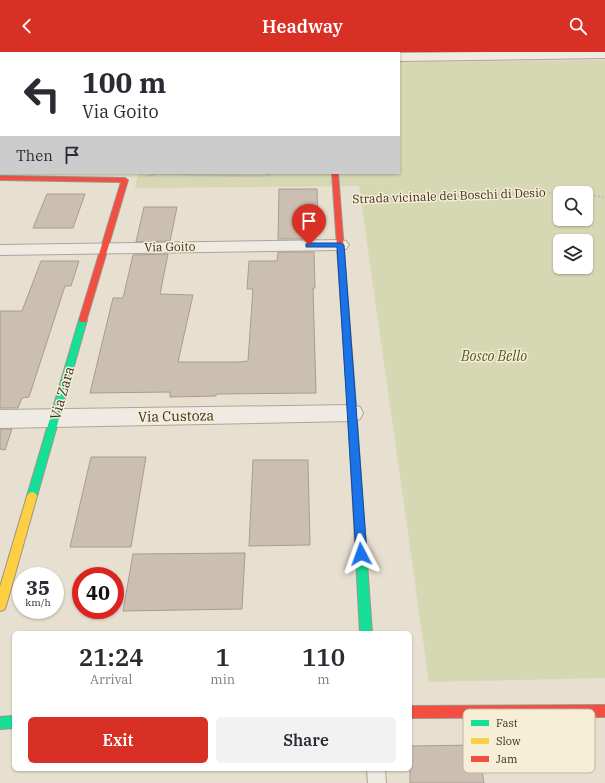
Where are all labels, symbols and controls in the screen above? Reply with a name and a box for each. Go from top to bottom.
icon: back [16,15,38,37]
text: Headway [262,15,343,38]
icon: search [567,15,589,37]
text: 100 m [82,64,166,101]
icon: left [16,68,68,120]
text: Via Goito [82,100,159,123]
icon: arrive [61,144,83,166]
text: Then [16,146,53,165]
street label: Strada vicinale dei Boschi di Desio [352,185,546,206]
map controls [553,186,593,274]
button: search [553,186,593,226]
pin [292,204,326,245]
icon: arrive [298,210,320,232]
button: layers [553,234,593,274]
street label: Via Goito [144,239,196,254]
park label: Bosco Bello [460,347,527,365]
street label: Via Zara [46,364,78,422]
street label: Via Custoza [138,406,215,426]
position arrow [340,533,382,575]
speed limit sign: 40 [72,567,124,619]
text: 35 [26,574,50,601]
text: km/h [25,596,51,609]
text: 21:24 [79,641,144,673]
text: 1 [216,641,230,673]
text: 110 [302,641,345,673]
text: Arrival [90,671,132,688]
text: min [210,671,235,688]
text: m [317,671,330,688]
legend [463,709,595,773]
text: Fast [496,716,518,730]
button: Exit [28,717,208,763]
button: Share [216,717,396,763]
text: Slow [496,734,521,748]
text: Jam [496,752,518,766]

